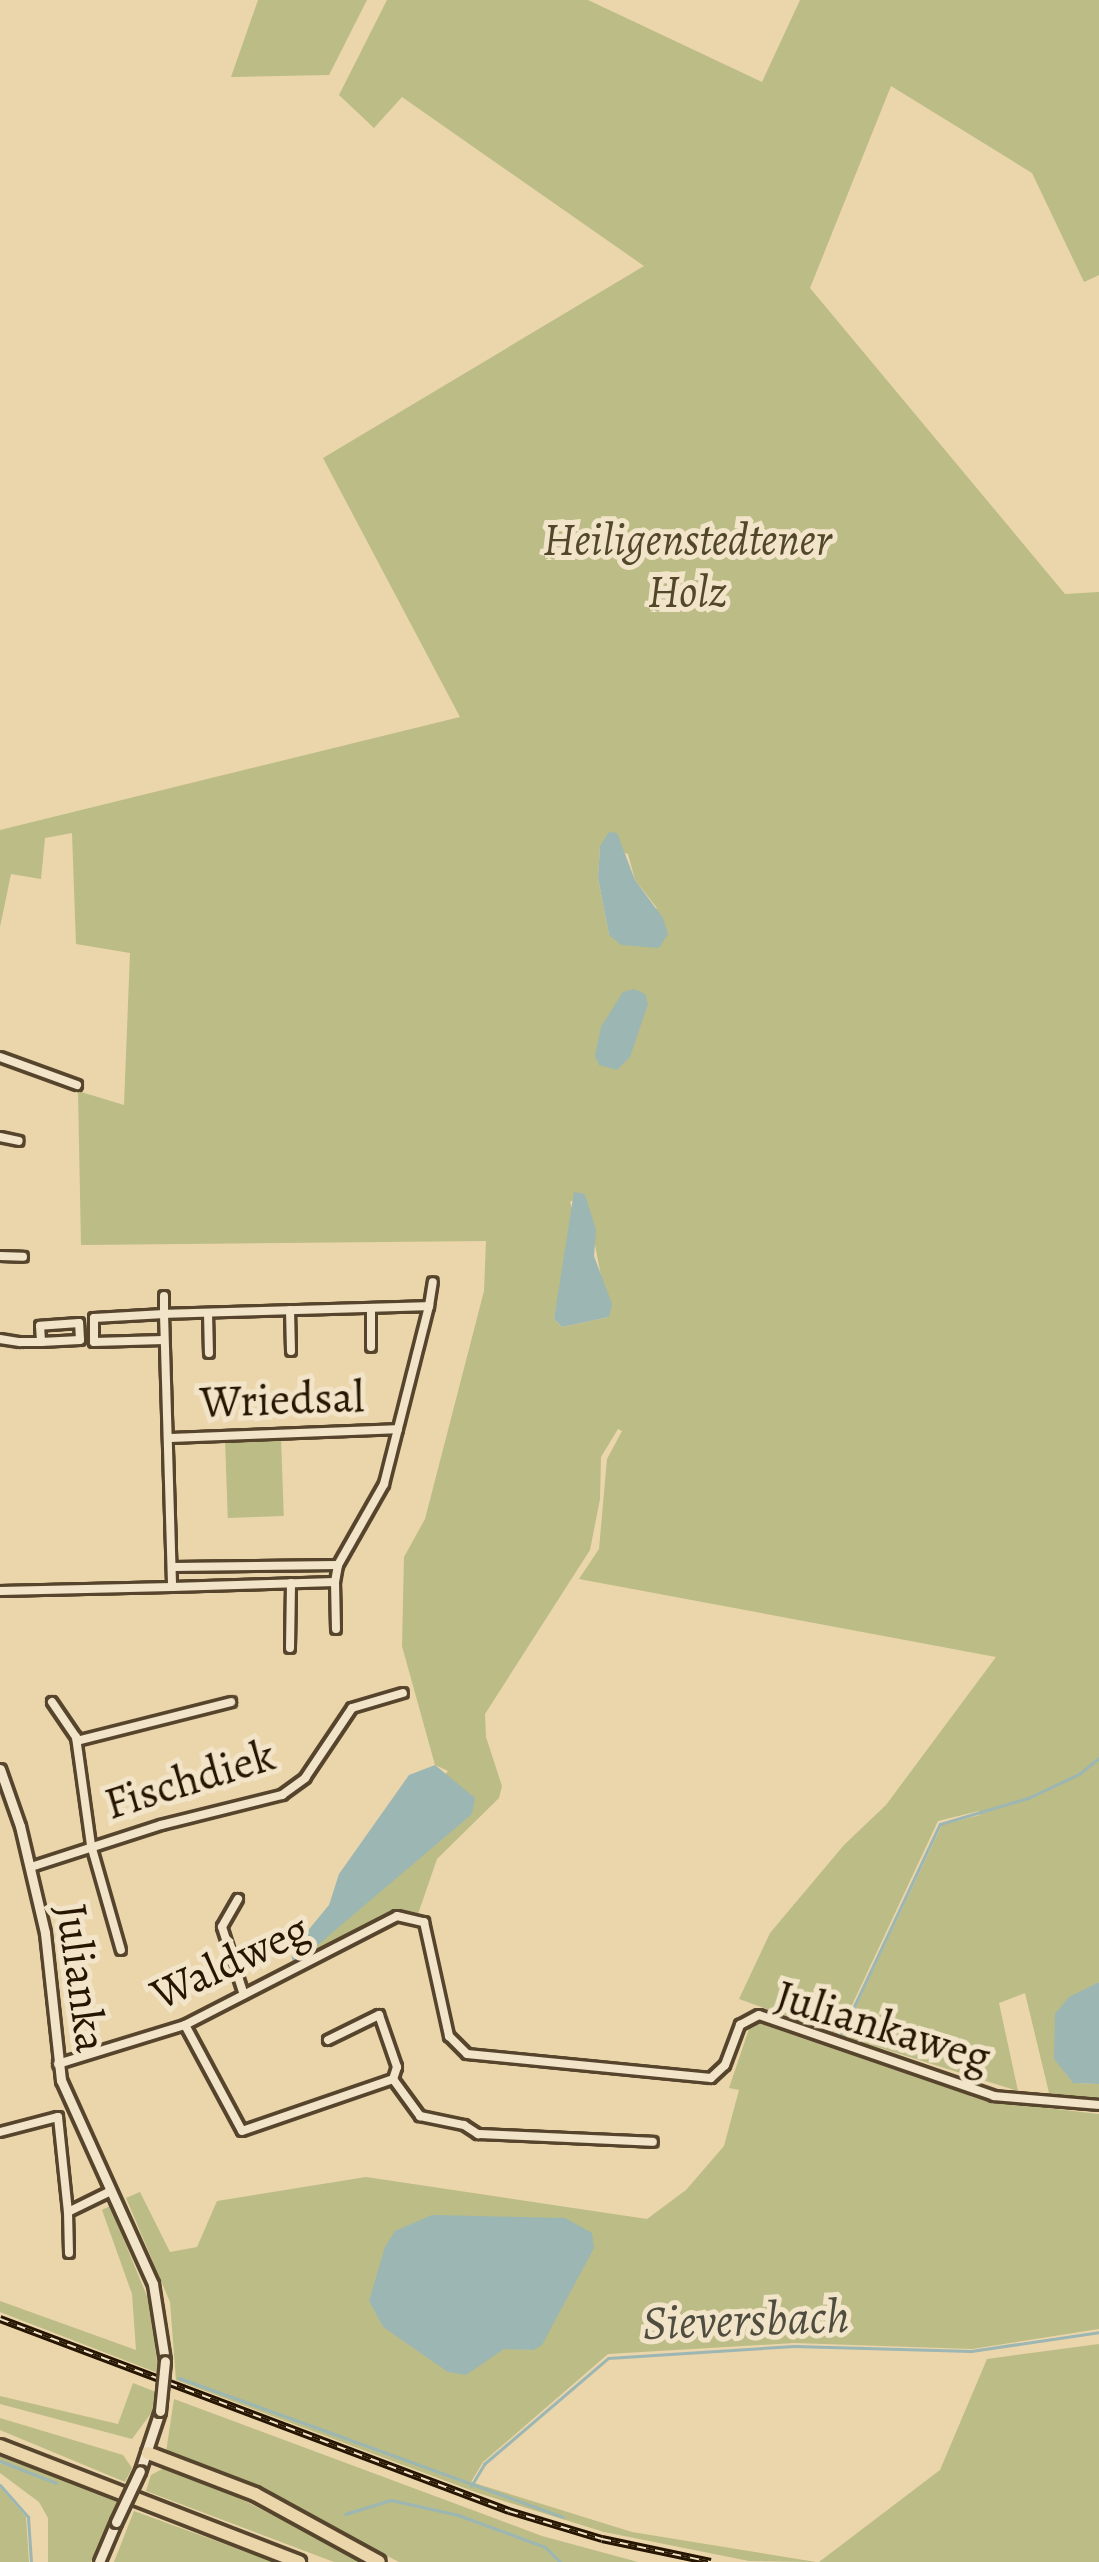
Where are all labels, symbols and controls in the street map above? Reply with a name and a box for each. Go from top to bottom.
park label: Heiligenstedtener Holz [543,513,831,619]
street label: Wriedsal [199,1370,365,1430]
street label: Fischdiek [98,1729,282,1831]
street label: Julianka [44,1900,118,2056]
street label: Waldweg [143,1902,317,2022]
street label: Juliankaweg [769,1969,997,2085]
water label: Sieversbach [641,2288,851,2352]

